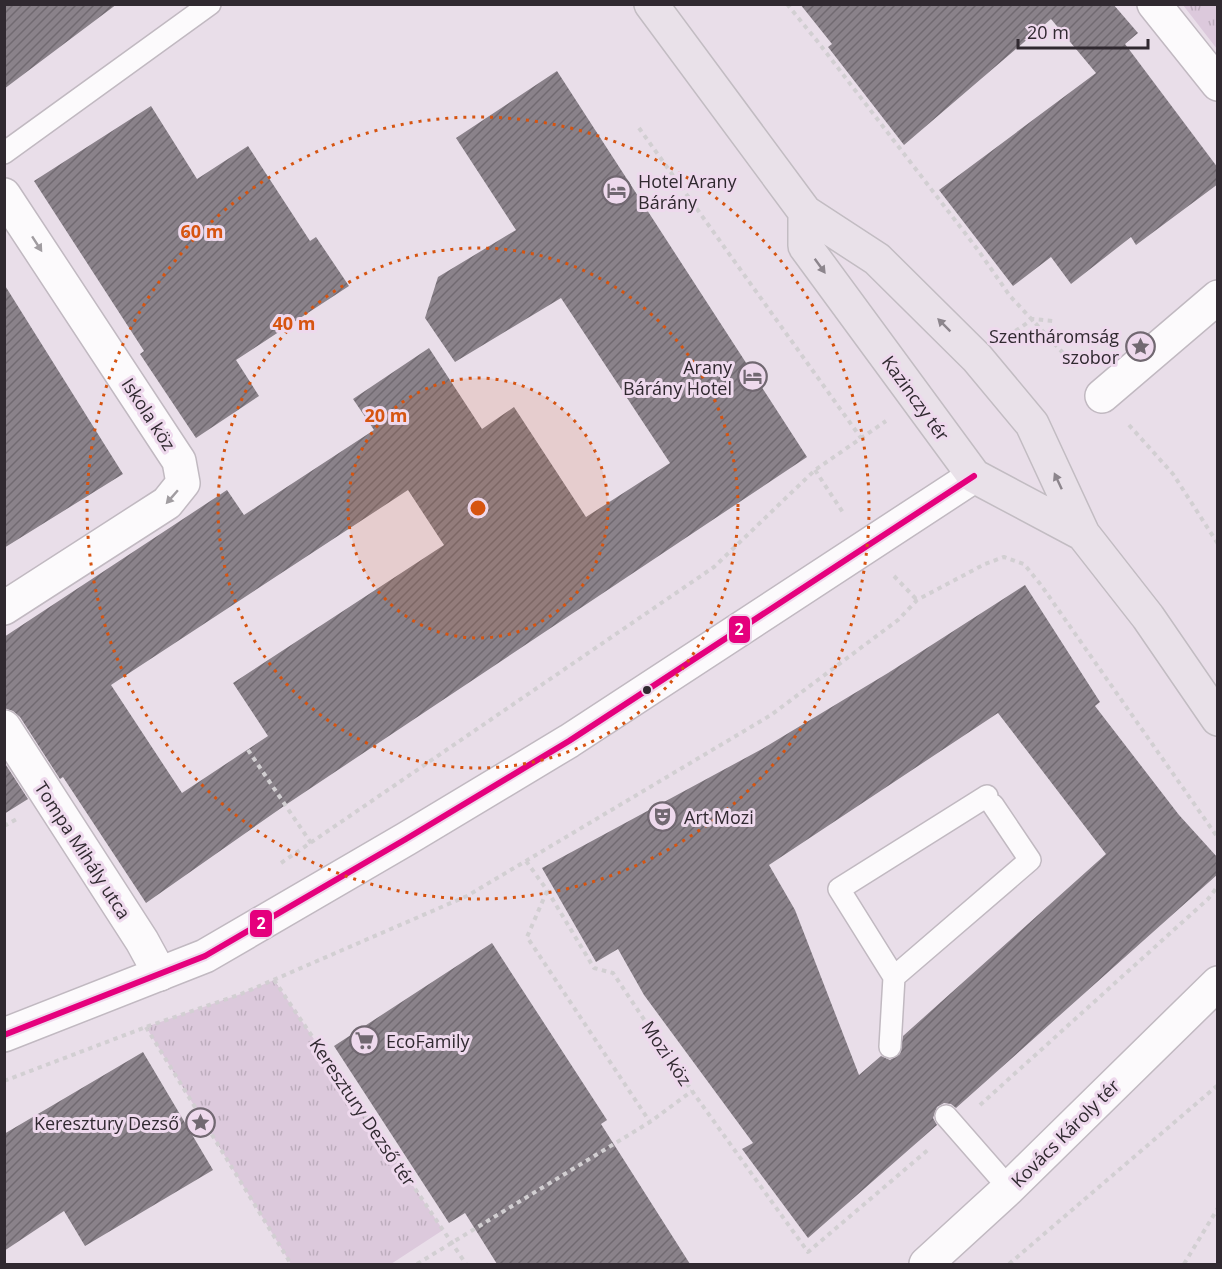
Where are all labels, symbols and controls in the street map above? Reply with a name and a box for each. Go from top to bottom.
scale bar [1018,12,1148,50]
text: 20 m [1027,20,1069,44]
place label: Hotel Arany Bárány [638,169,738,214]
hotel icon: Hotel Arany Bárány [601,175,633,207]
text: 60 m [181,219,223,243]
one-way arrow [31,236,42,252]
one-way arrow [814,258,825,274]
text: 40 m [273,311,315,335]
one-way arrow [938,319,952,333]
place label: Szentháromság szobor [989,324,1120,369]
place icon: Szentháromság szobor [1124,330,1156,362]
street label: Kazinczy tér [877,351,955,446]
place label: Arany Bárány Hotel [623,355,733,400]
hotel icon: Arany Bárány Hotel [737,361,769,393]
street label: Iskola köz [117,373,181,455]
text: 20 m [365,403,407,427]
one-way arrow [1054,473,1063,490]
one-way arrow [166,489,179,504]
centre of rings [468,498,488,518]
line badge: 2 [728,615,751,644]
text: 2 [734,618,744,640]
unlabelled marker [641,684,653,696]
street label: Tompa Mihály utca [30,777,136,923]
theatre icon: Art Mozi [647,801,679,833]
place label: Art Mozi [684,805,754,829]
line badge: 2 [249,909,273,938]
text: 2 [256,912,266,934]
street label: Mozi köz [637,1016,697,1090]
supermarket icon: EcoFamily [349,1025,381,1057]
place label: EcoFamily [386,1029,470,1053]
street label: Keresztury Dezső tér [304,1033,422,1191]
street label: Kovács Károly tér [1006,1073,1125,1192]
place icon: Keresztury Dezső [184,1107,216,1139]
place label: Keresztury Dezső [34,1111,179,1135]

